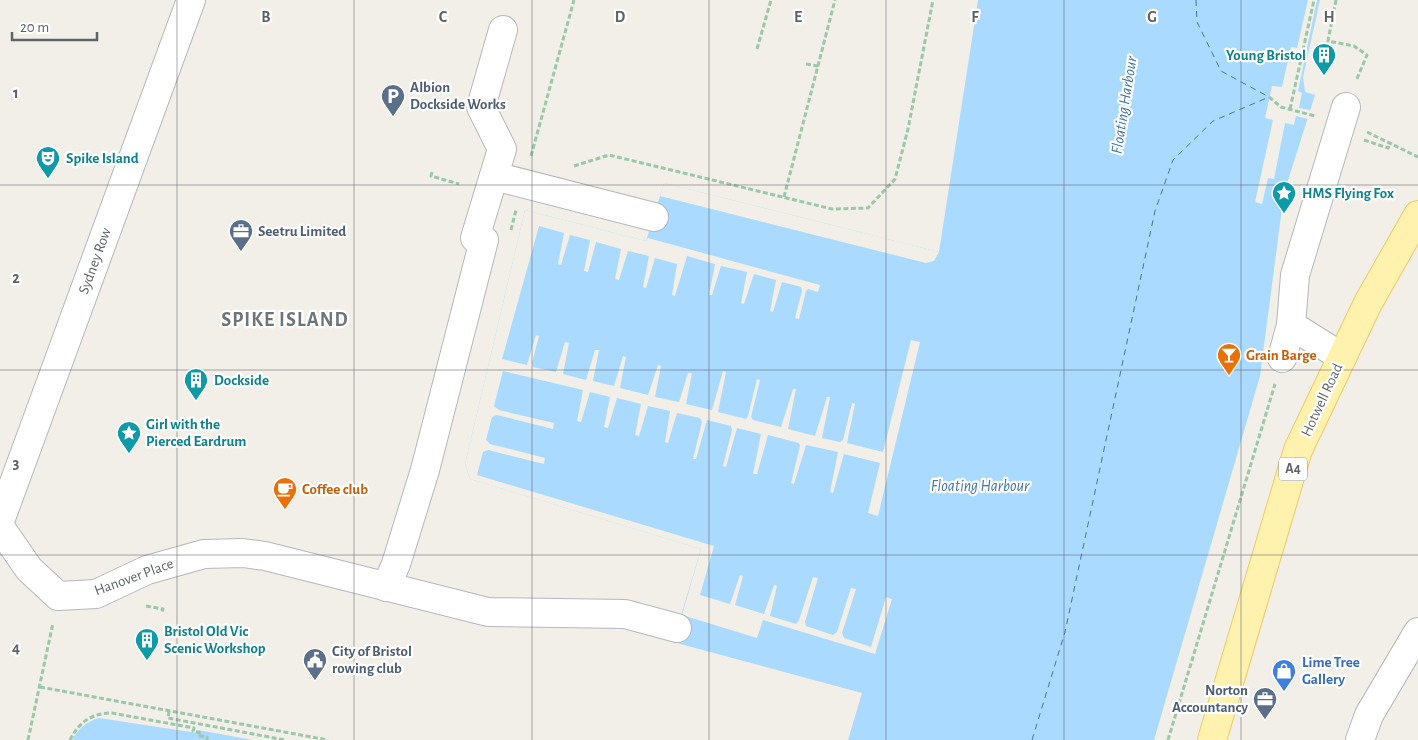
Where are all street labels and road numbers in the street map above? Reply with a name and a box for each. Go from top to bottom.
street label: Sydney Row [76,226,114,296]
street label: Hotwell Road [1299,361,1346,439]
road number: A4 [1279,458,1307,480]
street label: Hanover Place [92,556,176,598]

